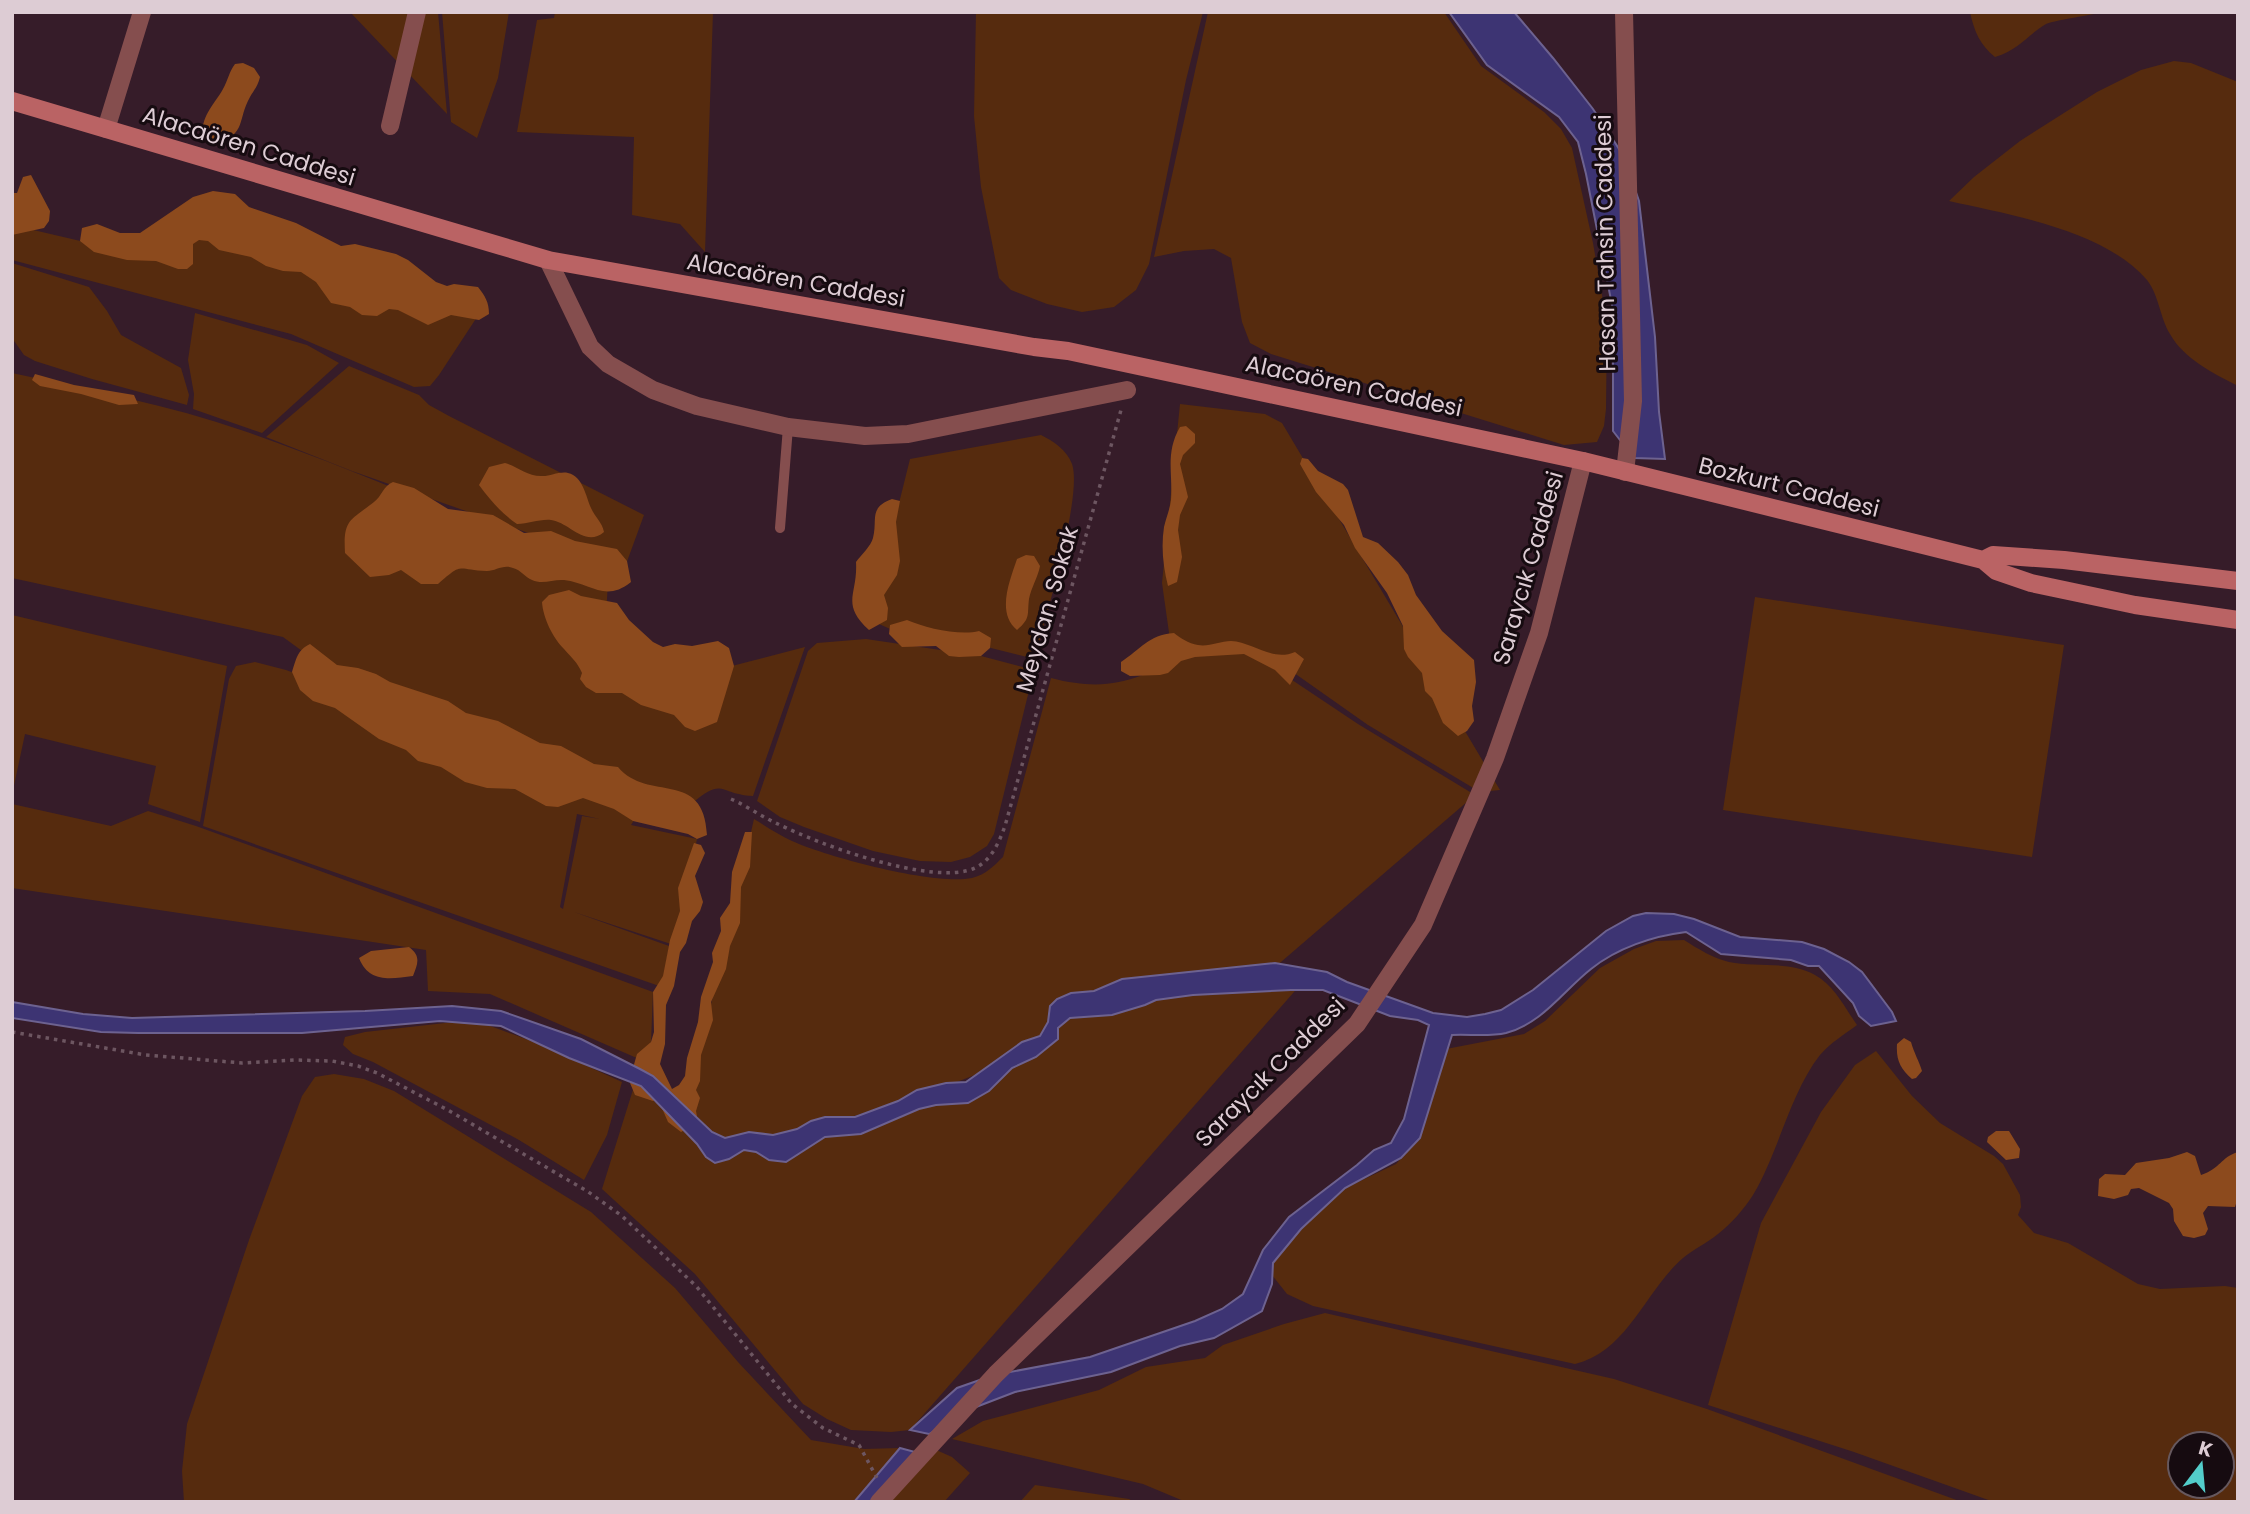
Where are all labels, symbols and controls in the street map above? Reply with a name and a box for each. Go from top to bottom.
street label: Alacaören Caddesi [139,98,359,194]
street label: Hasan Tahsin Caddesi [1587,114,1623,372]
street label: Alacaören Caddesi [684,245,908,315]
street label: Alacaören Caddesi [1243,347,1465,425]
street label: Bozkurt Caddesi [1695,449,1883,525]
street label: Saraycık Caddesi [1485,467,1571,669]
street label: Meydan. Sokak [1008,522,1086,696]
street label: Saraycık Caddesi [1188,990,1352,1154]
north arrow [2166,1430,2236,1500]
text: K [2195,1434,2216,1464]

